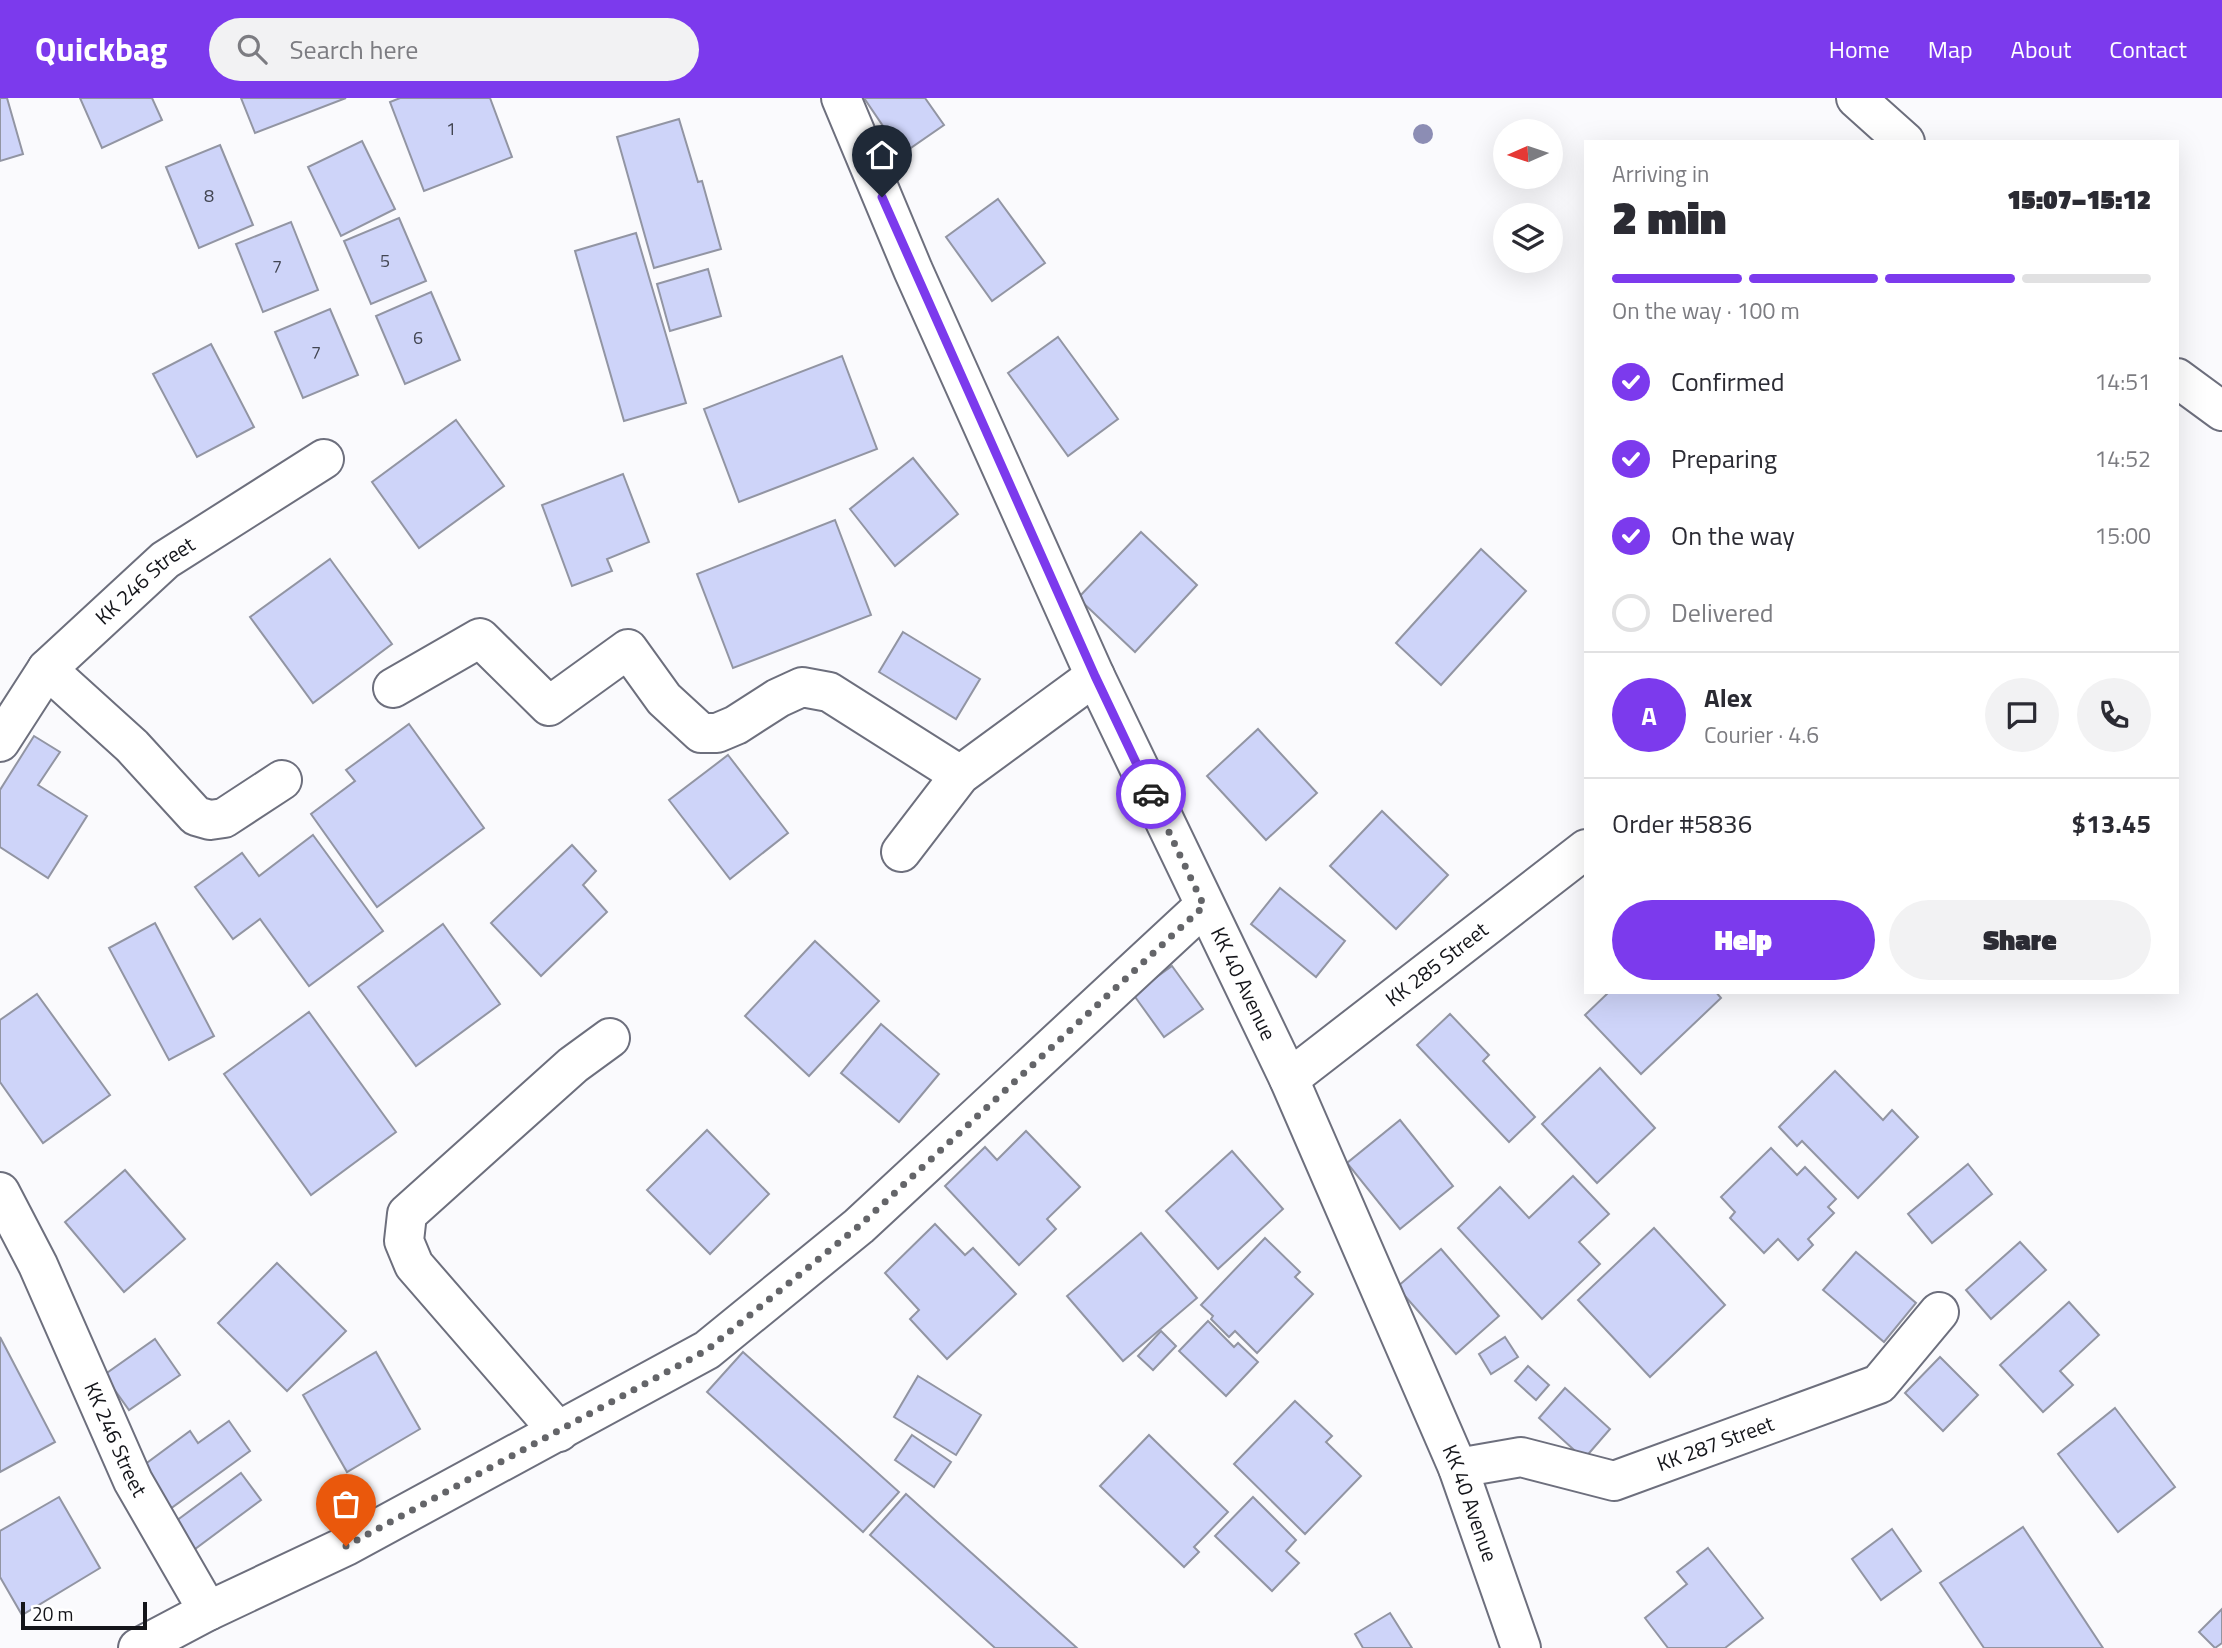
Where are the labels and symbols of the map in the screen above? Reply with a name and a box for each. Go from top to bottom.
house number: 1 [446,115,456,142]
north arrow [1493,119,1563,189]
pin [852,125,912,197]
house number: 8 [204,182,214,209]
house number: 5 [380,247,390,274]
house number: 7 [272,253,282,280]
house number: 6 [413,324,423,351]
house number: 7 [311,339,321,366]
street label: KK 246 Street [88,528,201,632]
courier [1116,759,1186,829]
street label: KK 285 Street [1378,913,1495,1014]
street label: KK 40 Avenue [1203,921,1285,1045]
street label: KK 246 Street [76,1377,156,1503]
street label: KK 287 Street [1652,1407,1779,1479]
street label: KK 40 Avenue [1435,1439,1507,1566]
pin [316,1474,376,1546]
scale bar [21,1599,147,1631]

